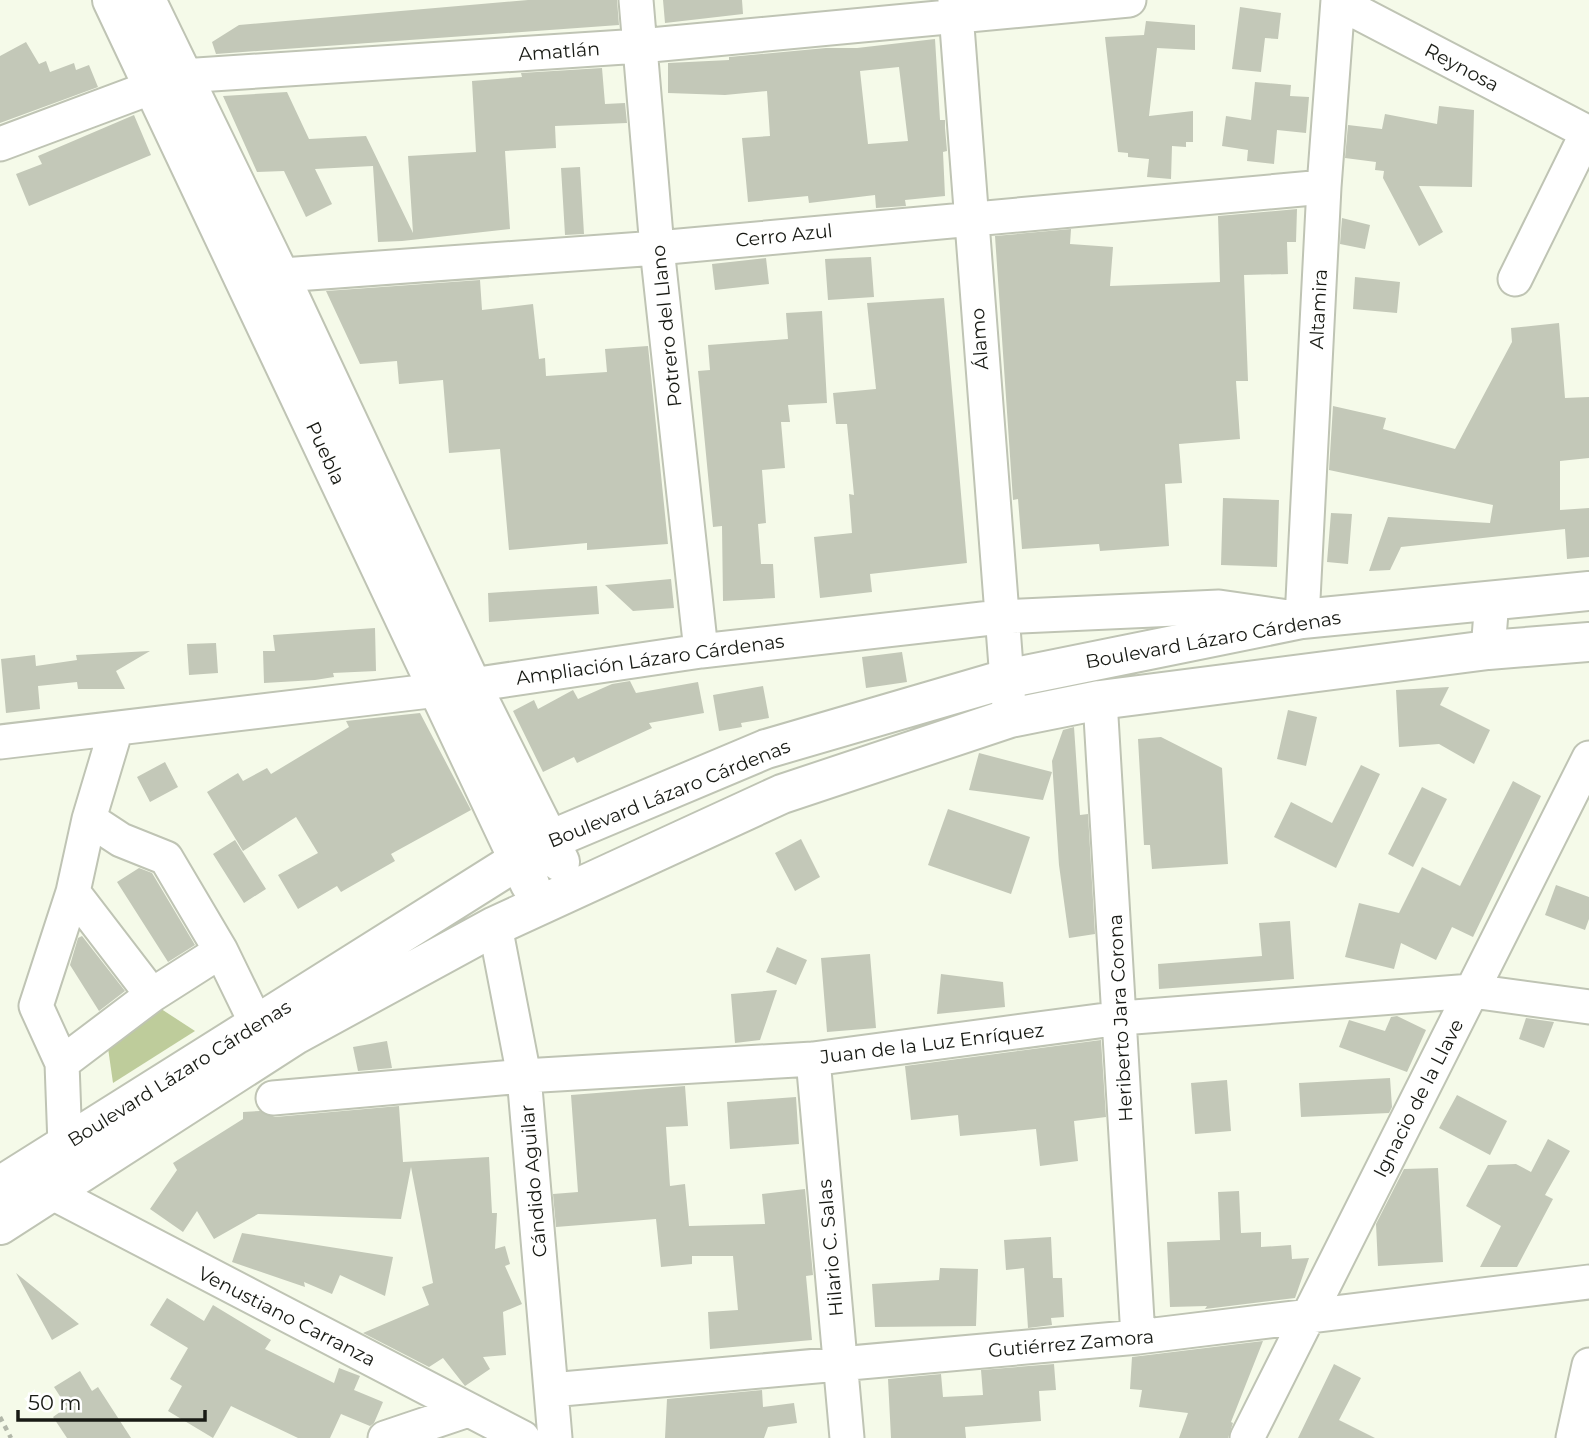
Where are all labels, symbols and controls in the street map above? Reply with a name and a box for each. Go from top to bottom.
street label: Amatlán [517,37,601,66]
street label: Reynosa [1421,38,1503,97]
street label: Cerro Azul [734,219,834,252]
street label: Potrero del Llano [647,244,686,408]
street label: Altamira [1305,268,1332,350]
street label: Álamo [966,307,993,371]
street label: Puebla [301,418,350,488]
street label: Boulevard Lázaro Cárdenas [1084,606,1343,673]
street label: Ampliación Lázaro Cárdenas [514,629,786,690]
street label: Boulevard Lázaro Cárdenas [545,734,794,853]
street label: Heriberto Jara Corona [1104,913,1137,1122]
street label: Boulevard Lázaro Cárdenas [63,995,295,1152]
street label: Ignacio de la Llave [1369,1015,1468,1181]
street label: Juan de la Luz Enríquez [818,1018,1045,1069]
street label: Cándido Aguilar [515,1103,552,1258]
street label: Hilario C. Salas [813,1178,848,1317]
street label: Venustiano Carranza [194,1262,379,1371]
street label: Gutiérrez Zamora [987,1325,1155,1362]
scale bar [18,1378,205,1422]
text: 50 m [28,1390,82,1415]

